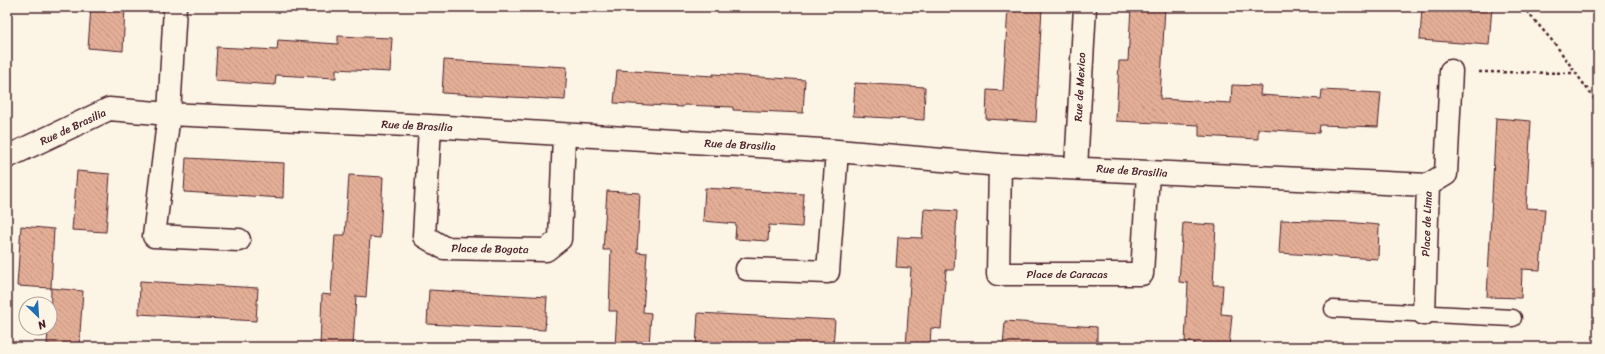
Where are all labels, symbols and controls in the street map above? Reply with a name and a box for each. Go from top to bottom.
street label: Rue de Mexico [1069,51,1091,122]
street label: Rue de Brasilia [37,103,110,151]
street label: Rue de Brasilia [381,115,454,137]
street label: Rue de Brasilia [704,134,777,156]
street label: Rue de Brasilia [1096,159,1169,183]
street label: Place de Lima [1416,191,1438,257]
street label: Place de Bogota [451,239,529,259]
street label: Place de Caracas [1026,265,1108,284]
north arrow [18,296,58,336]
text: N [34,314,50,335]

